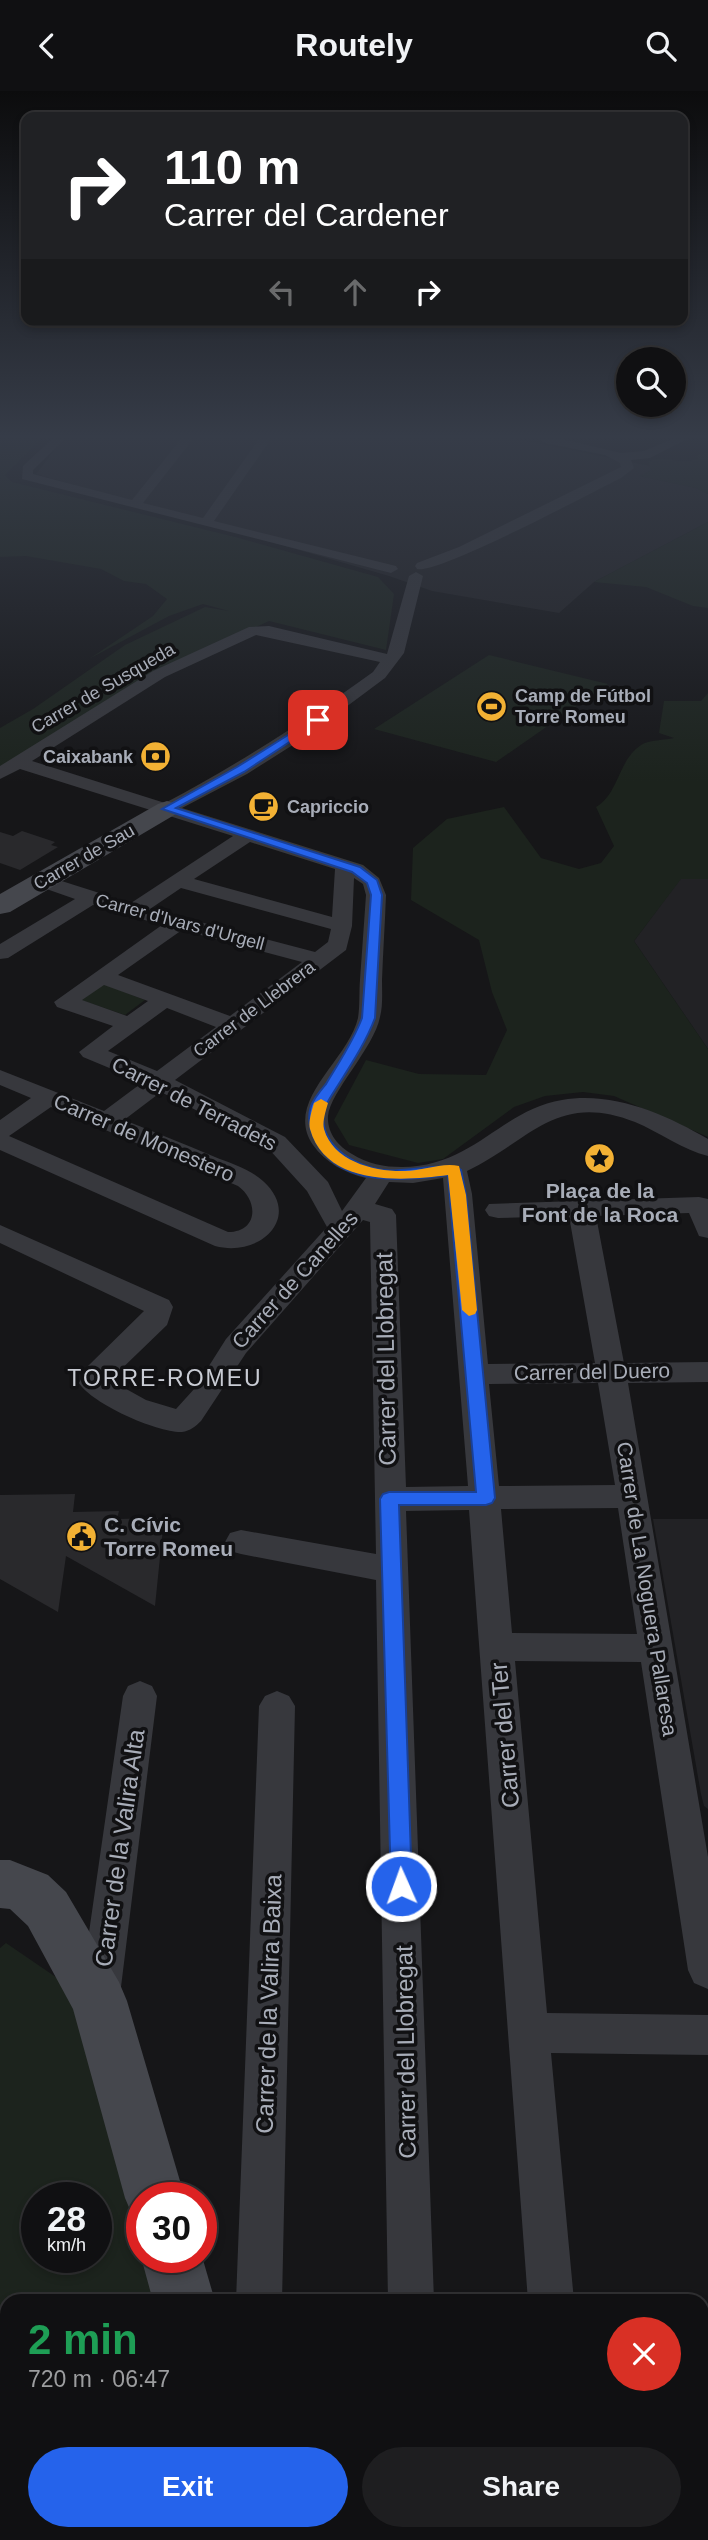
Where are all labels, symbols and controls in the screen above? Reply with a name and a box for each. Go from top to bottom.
icon: back [28,27,66,65]
text: Routely [295,27,413,63]
icon: search [642,27,680,65]
icon: right [49,140,140,231]
text: 110 m [164,140,300,194]
text: Carrer del Cardener [164,197,449,233]
icon: left [263,273,301,311]
icon: ahead [336,273,374,311]
icon: right [409,273,447,311]
map controls [616,347,686,417]
button: search [616,347,686,417]
street label: Carrer de Susqueda [28,638,179,737]
place label: Camp de Fútbol Torre Romeu [515,686,651,727]
sports icon: Camp de Fútbol Torre Romeu [475,689,509,723]
pin [288,690,348,750]
icon: arrive [299,701,337,739]
bank icon: Caixabank [139,740,173,774]
place label: Caixabank [43,747,134,767]
cafe icon: Capriccio [247,790,281,824]
place label: Capriccio [287,797,369,817]
street label: Carrer de Sau [30,820,138,894]
street label: Carrer d'Ivars d'Urgell [93,890,267,954]
street label: Carrer de Llebrera [189,956,320,1061]
street label: Carrer de Terradets [108,1052,280,1155]
street label: Carrer de Monestero [51,1089,238,1186]
place icon: Plaça de la Font de la Roca [583,1142,617,1176]
place label: Plaça de la Font de la Roca [522,1179,678,1226]
street label: Carrer de Canelles [227,1206,362,1353]
street label: Carrer del Llobregat [370,1252,401,1466]
street label: Carrer del Duero [514,1359,670,1384]
district label: TORRE-ROMEU [67,1365,263,1391]
street label: Carrer de La Noguera Pallaresa [613,1440,682,1738]
place label: C. Cívic Torre Romeu [104,1513,233,1560]
public building icon: C. Cívic Torre Romeu [64,1520,98,1554]
street label: Carrer del Ter [485,1661,524,1809]
street label: Carrer de la Valira Alta [89,1727,150,1968]
position arrow [364,1849,438,1923]
street label: Carrer de la Valira Baixa [250,1873,287,2134]
street label: Carrer del Llobregat [390,1945,421,2159]
speed limit sign: 30 [126,2182,217,2273]
text: 28 [47,2199,86,2238]
text: km/h [47,2235,86,2255]
text: 2 min [28,2316,138,2363]
button: close [607,2317,681,2391]
text: 720 m · 06:47 [28,2366,170,2392]
button: Exit [28,2447,348,2527]
button: Share [362,2447,681,2527]

